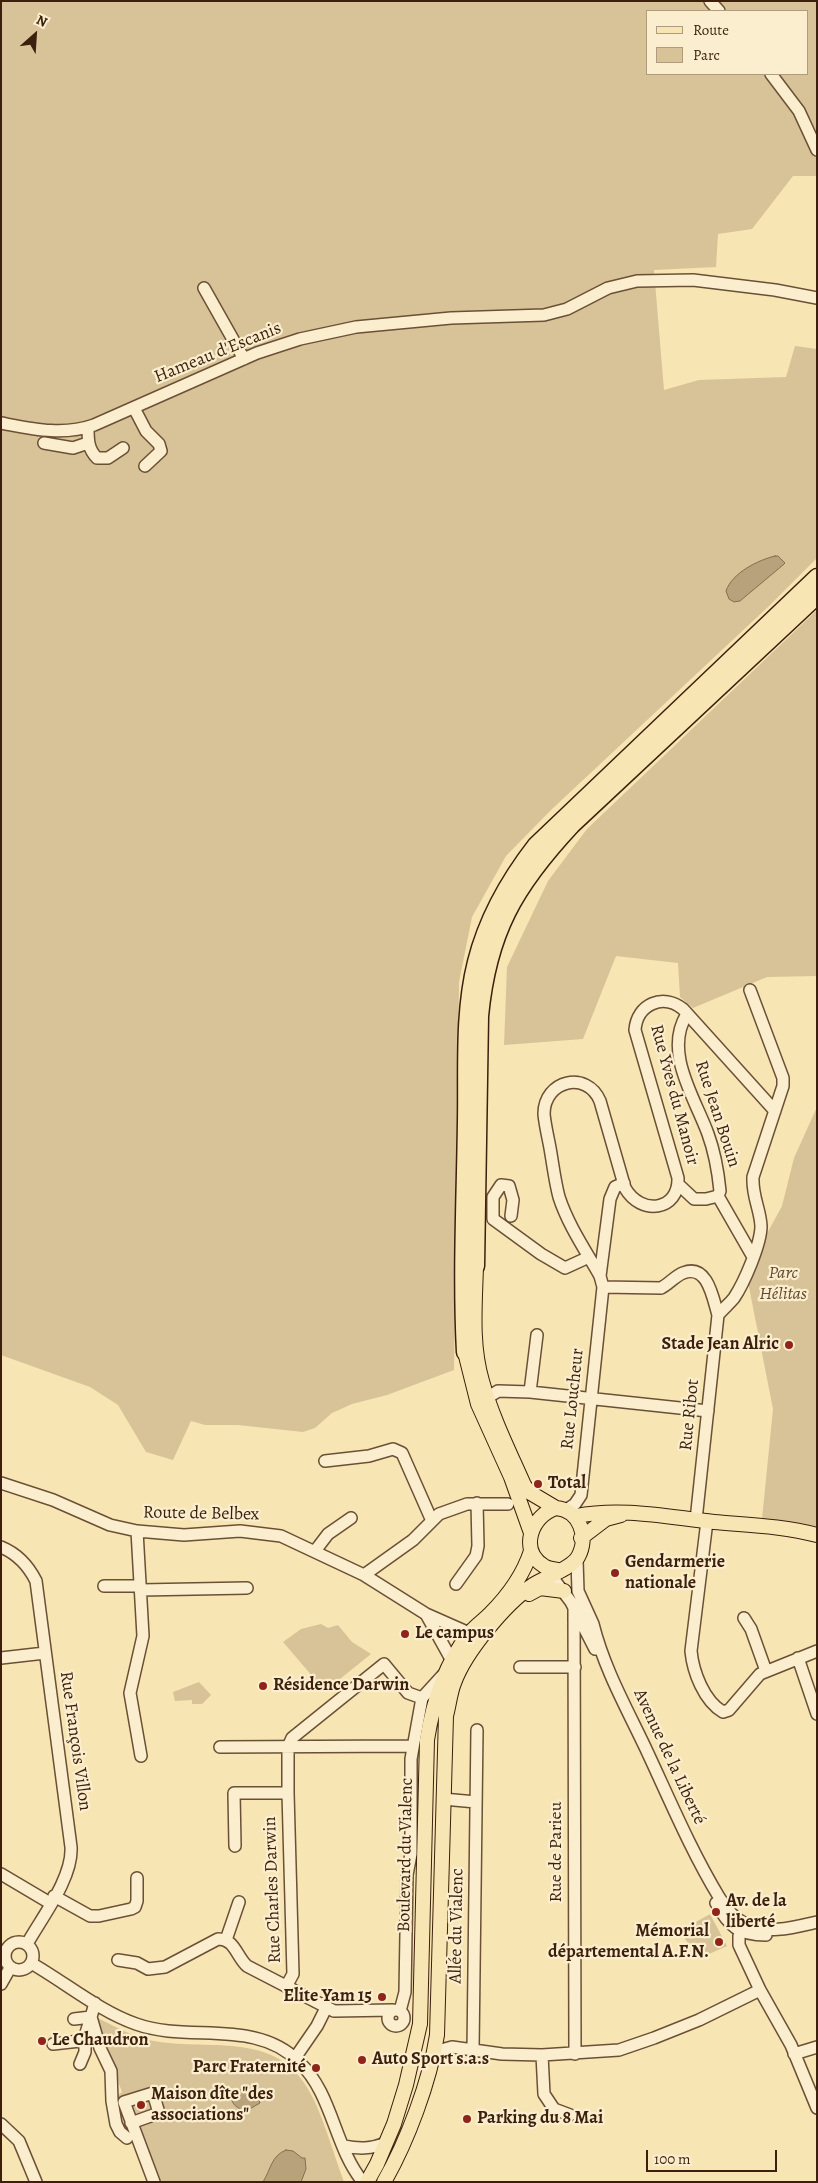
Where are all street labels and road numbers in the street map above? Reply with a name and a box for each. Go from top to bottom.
street label: Hameau d'Escanis [151,318,285,388]
street label: Rue Yves du Manoir [645,1022,703,1168]
street label: Rue Jean Bouin [690,1058,744,1170]
street label: Rue Loucheur [557,1347,589,1451]
street label: Rue Ribot [676,1378,704,1452]
street label: Route de Belbex [143,1502,259,1526]
street label: Rue François Villon [55,1670,95,1812]
street label: Avenue de la Liberté [628,1686,710,1828]
street label: Boulevard du Vialenc [394,1778,418,1932]
street label: Rue de Parieu [546,1802,568,1902]
street label: Rue Charles Darwin [260,1816,286,1964]
street label: Allée du Vialenc [445,1868,469,1984]

